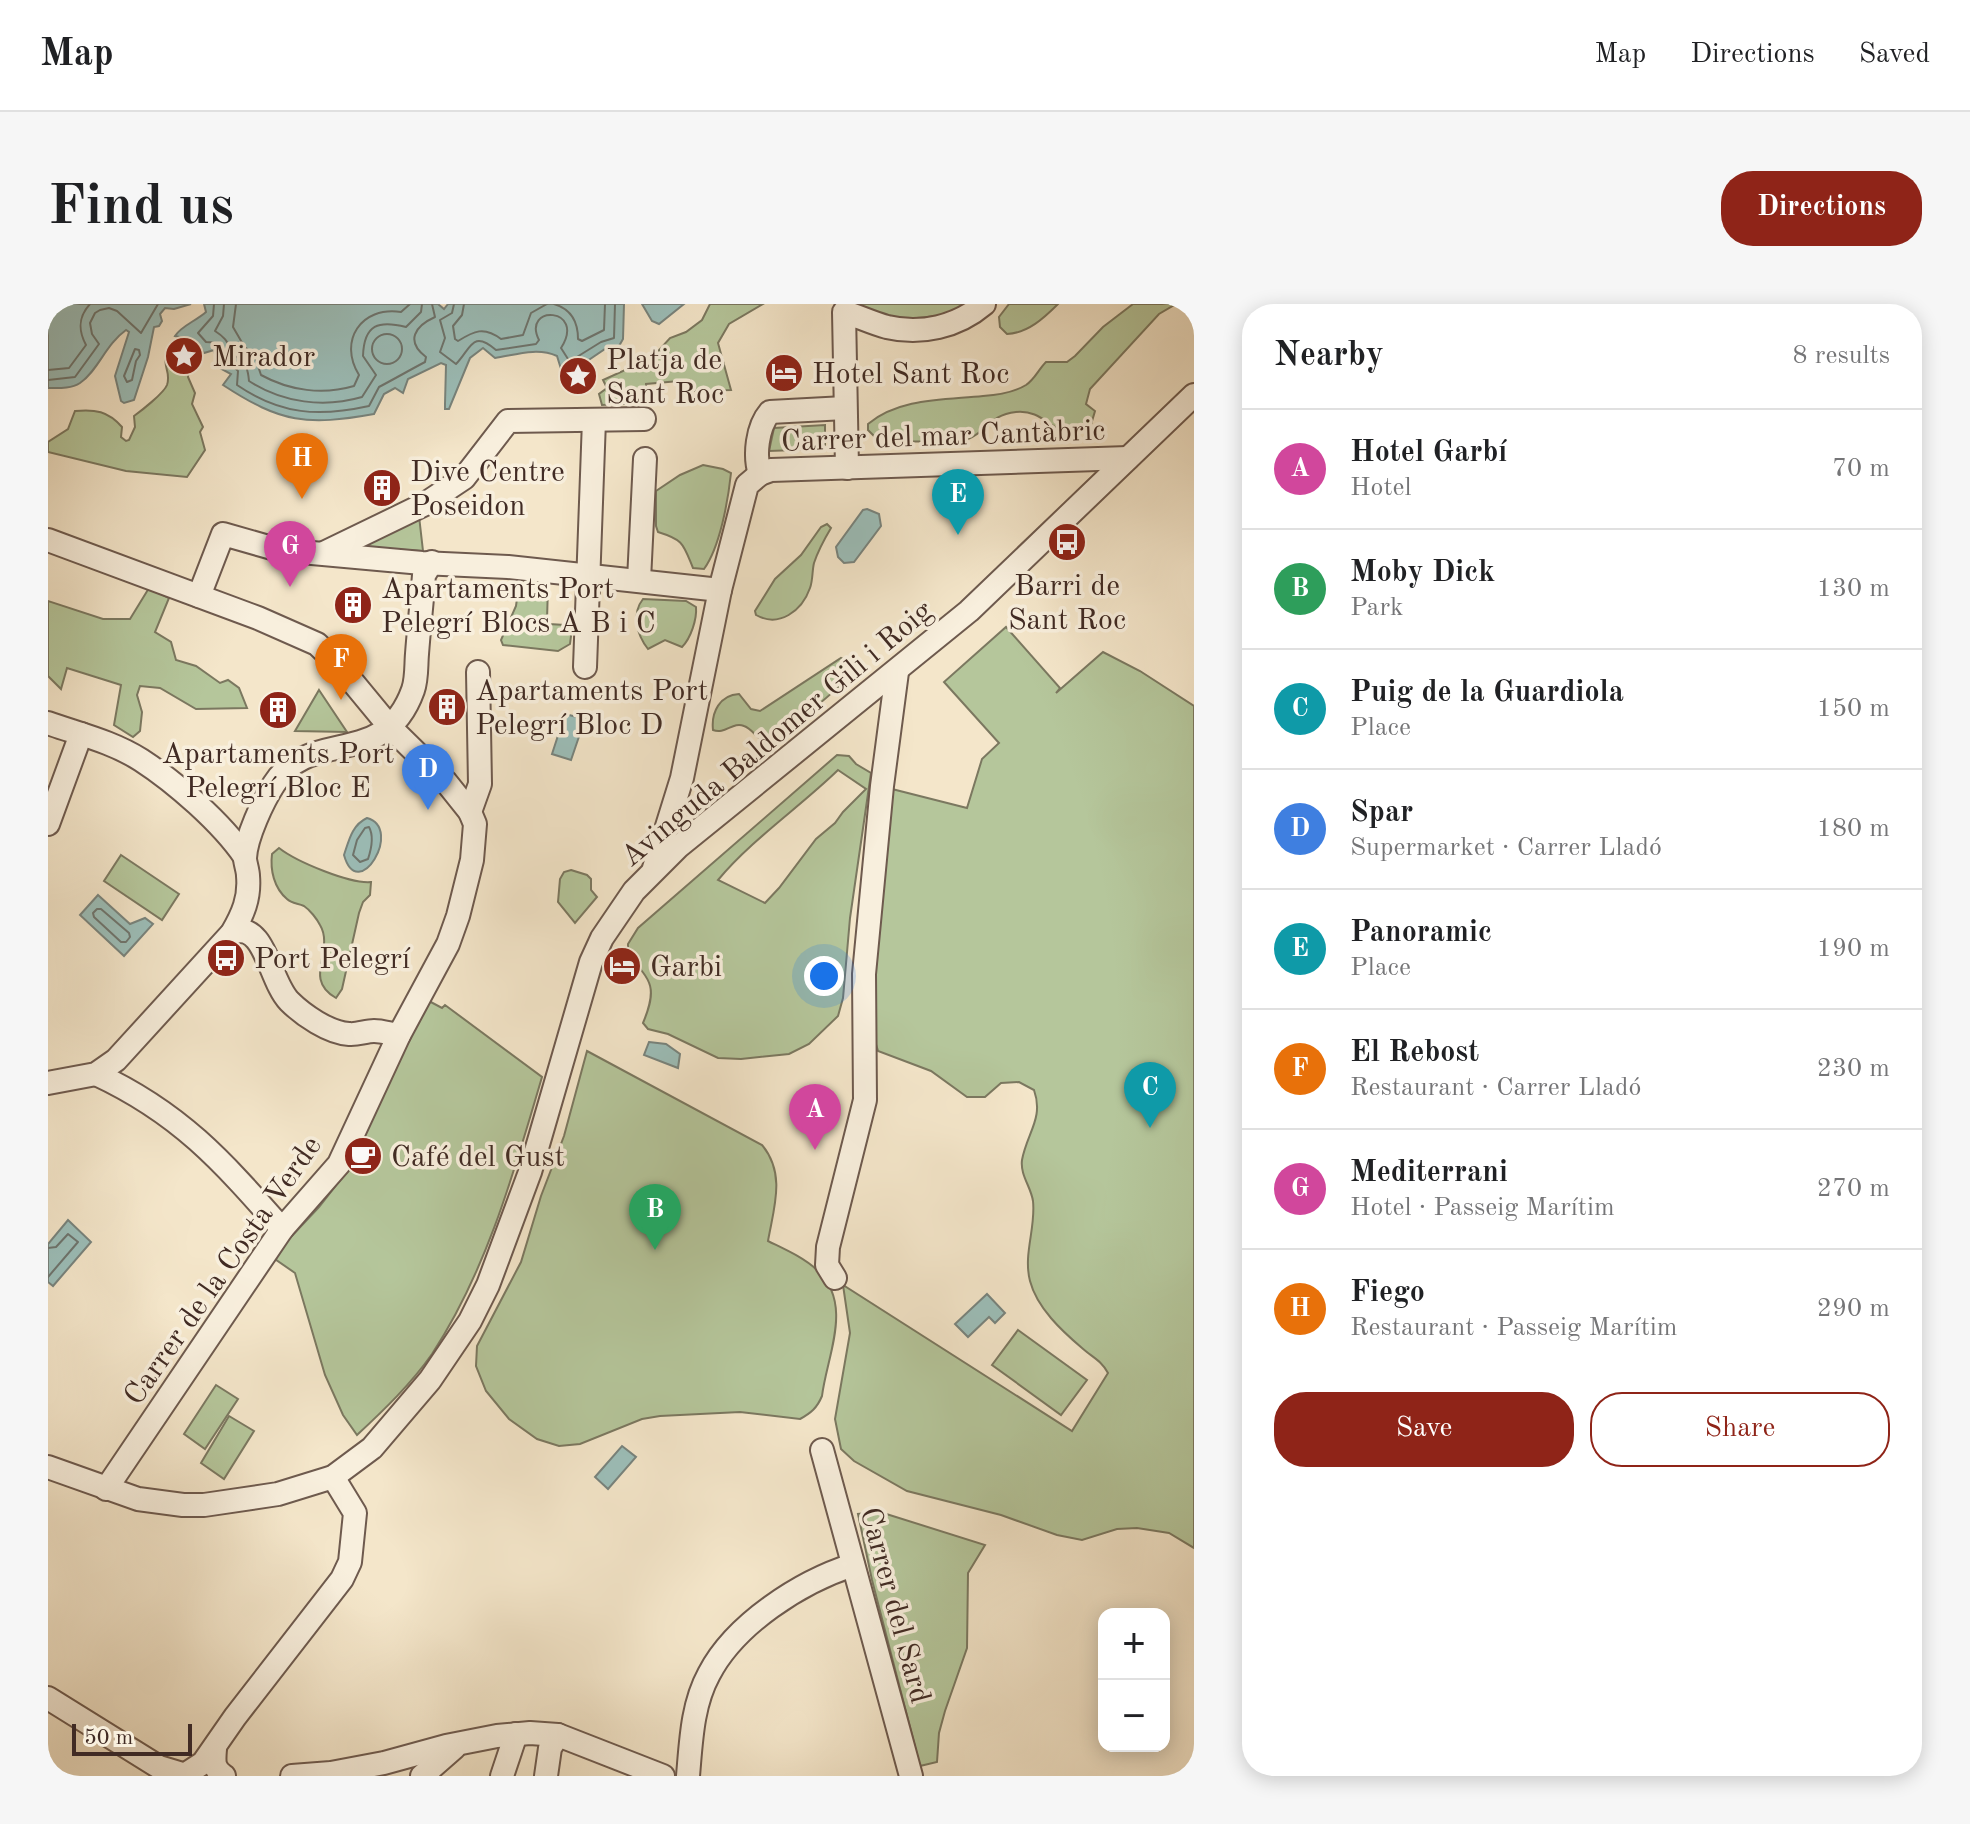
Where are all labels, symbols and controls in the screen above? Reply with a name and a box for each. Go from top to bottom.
text: Map [40,36,114,74]
text: Map [1594,41,1646,69]
text: Directions [1690,41,1815,69]
text: Saved [1859,41,1930,69]
button: Directions [1721,171,1922,246]
text: Find us [48,180,234,236]
place icon: Mirador [163,335,205,377]
text: Nearby [1274,339,1384,373]
place label: Mirador [212,343,315,373]
text: 8 results [1792,343,1890,369]
place label: Platja de Sant Roc [606,346,724,410]
hotel icon: Hotel Sant Roc [763,352,805,394]
place icon: Platja de Sant Roc [557,355,599,397]
place label: Hotel Sant Roc [812,360,1009,390]
street label: Carrer del mar Cantàbric [780,416,1106,458]
pin: H [276,433,328,499]
text: Hotel Garbí [1350,438,1507,468]
text: A [1290,456,1310,482]
text: 70 m [1832,456,1890,482]
place label: Dive Centre Poseidon [410,458,565,522]
building icon: Dive Centre Poseidon [361,467,403,509]
pin: E [932,469,984,535]
text: Hotel [1350,475,1411,501]
pin: G [264,521,316,587]
bus stop icon: Barri de Sant Roc [1046,521,1088,563]
text: Moby Dick [1350,558,1495,588]
place label: Barri de Sant Roc [1008,572,1126,636]
place label: Apartaments Port Pelegrí Blocs A B i C [381,575,656,639]
text: B [1291,576,1309,602]
text: 130 m [1817,576,1890,602]
building icon: Apartaments Port Pelegrí Blocs A B i C [332,584,374,626]
text: Park [1350,595,1404,621]
street label: Avinguda Baldomer Gili i Roig [616,596,939,873]
pin: F [315,634,367,700]
place label: Apartaments Port Pelegrí Bloc D [475,677,708,741]
text: Puig de la Guardiola [1350,678,1624,708]
building icon: Apartaments Port Pelegrí Bloc D [426,686,468,728]
building icon: Apartaments Port Pelegrí Bloc E [257,689,299,731]
text: C [1291,696,1309,722]
text: 150 m [1817,696,1890,722]
text: Place [1350,715,1411,741]
place label: Apartaments Port Pelegrí Bloc E [161,740,395,804]
pin: D [402,744,454,810]
text: Spar [1350,798,1413,828]
text: D [1290,816,1310,842]
text: 180 m [1817,816,1890,842]
text: Supermarket · Carrer Lladó [1350,835,1662,861]
text: Panoramic [1350,918,1492,948]
text: E [1291,936,1309,962]
text: 190 m [1817,936,1890,962]
bus stop icon: Port Pelegrí [205,937,247,979]
place label: Port Pelegrí [254,945,411,975]
hotel icon: Garbi [601,945,643,987]
place label: Garbi [650,953,722,983]
text: Place [1350,955,1411,981]
your location [804,956,844,996]
text: El Rebost [1350,1038,1479,1068]
text: F [1291,1056,1309,1082]
text: 230 m [1817,1056,1890,1082]
pin: C [1124,1062,1176,1128]
text: Restaurant · Carrer Lladó [1350,1075,1641,1101]
pin: A [789,1084,841,1150]
street label: Carrer de la Costa Verde [119,1131,328,1411]
cafe icon: Café del Gust [342,1135,384,1177]
place label: Café del Gust [391,1143,565,1173]
text: Mediterrani [1350,1158,1508,1188]
text: G [1291,1176,1309,1202]
text: 270 m [1817,1176,1890,1202]
pin: B [629,1184,681,1250]
text: Hotel · Passeig Marítim [1350,1195,1615,1221]
text: Fiego [1350,1278,1425,1308]
text: H [1289,1296,1311,1322]
text: 290 m [1817,1296,1890,1322]
text: Restaurant · Passeig Marítim [1350,1315,1678,1341]
button: Save [1274,1392,1574,1467]
button: Share [1590,1392,1890,1467]
street label: Carrer del Sard [854,1504,935,1707]
map controls [1098,1608,1170,1752]
button: + [1098,1608,1170,1680]
button: − [1098,1680,1170,1752]
scale bar [72,1720,192,1756]
text: 50 m [84,1727,133,1749]

